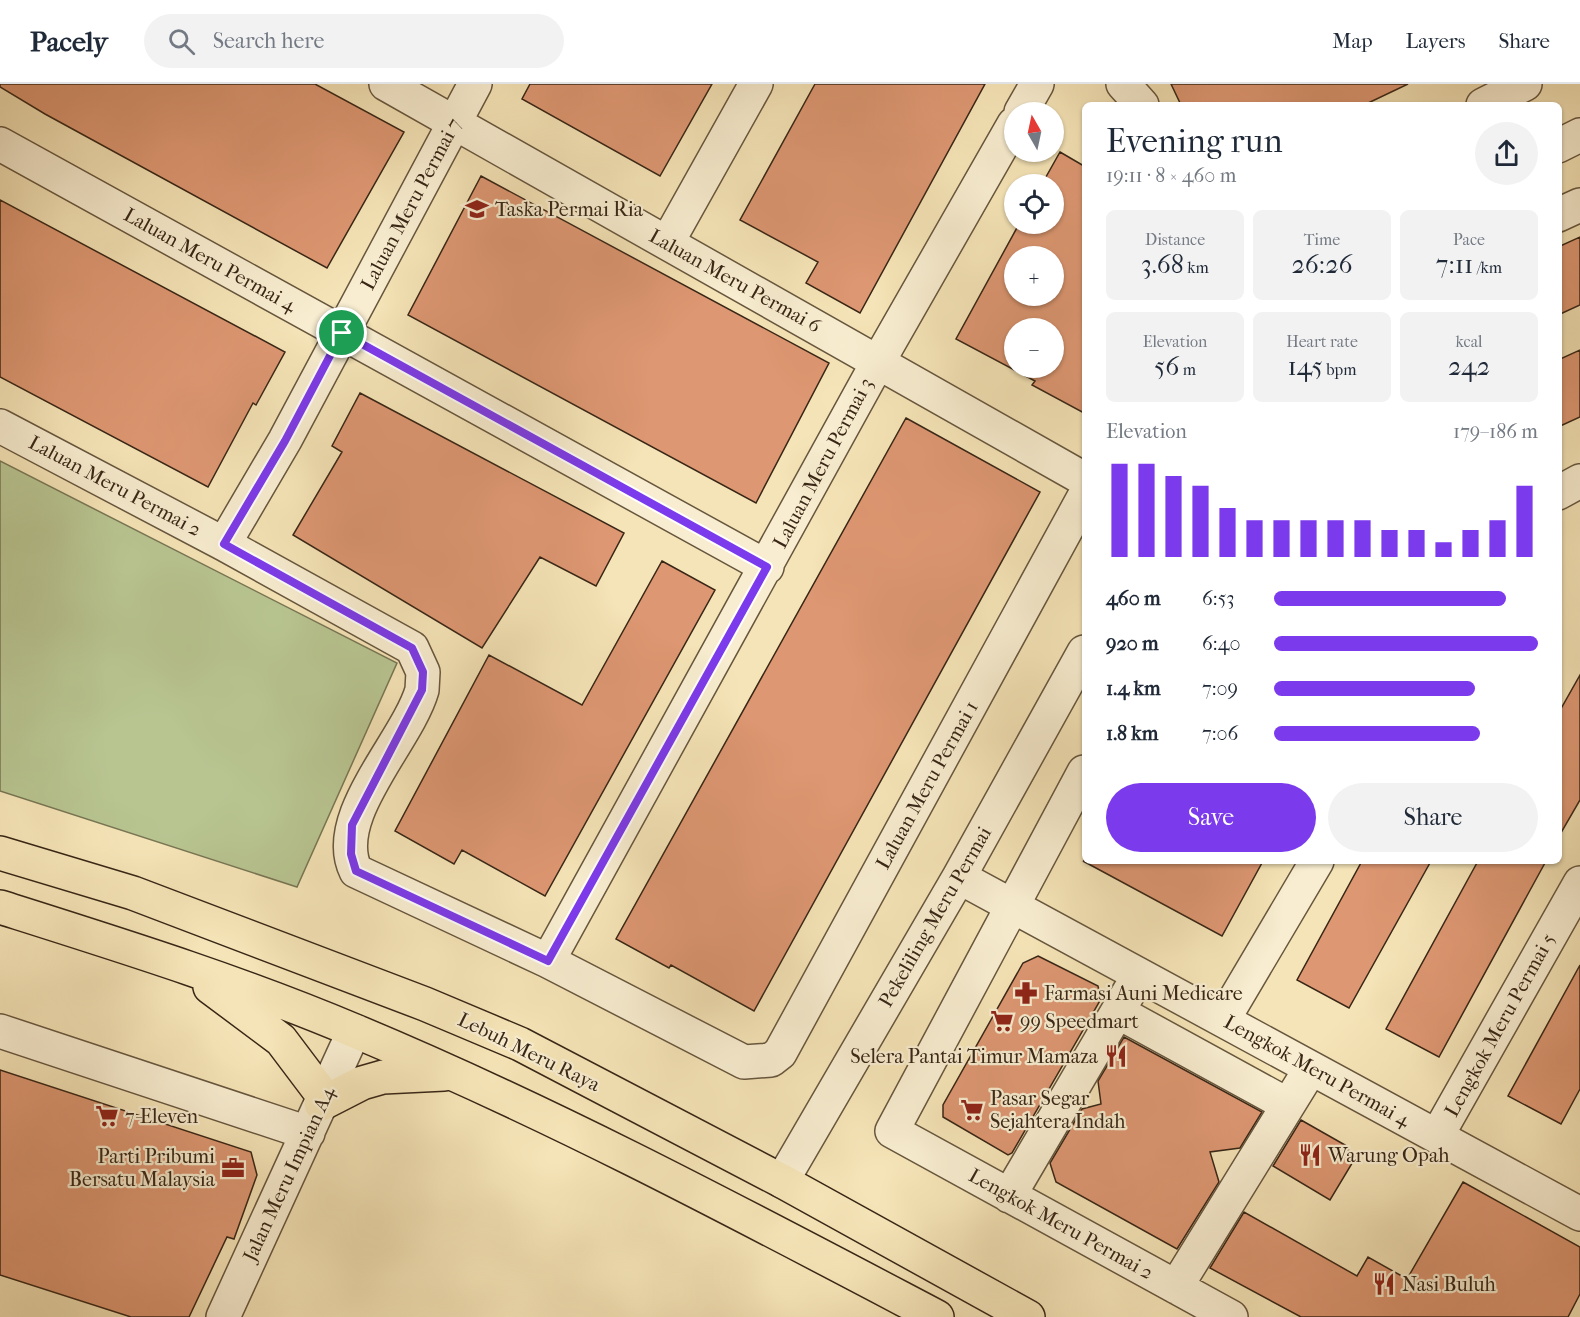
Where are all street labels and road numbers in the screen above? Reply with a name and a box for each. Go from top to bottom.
street label: Laluan Meru Permai 7 [356,114,466,294]
street label: Laluan Meru Permai 4 [120,203,301,317]
street label: Laluan Meru Permai 6 [645,224,825,338]
street label: Laluan Meru Permai 3 [768,374,878,552]
street label: Laluan Meru Permai 2 [25,431,205,541]
street label: Laluan Meru Permai 1 [871,697,983,873]
street label: Pekeliling Meru Permai [874,823,996,1011]
street label: Lengkok Meru Permai 5 [1440,929,1560,1121]
street label: Lebuh Meru Raya [454,1008,604,1097]
street label: Lengkok Meru Permai 4 [1220,1010,1415,1132]
street label: Jalan Meru Impian A4 [238,1082,340,1267]
street label: Lengkok Meru Permai 2 [965,1164,1157,1284]

